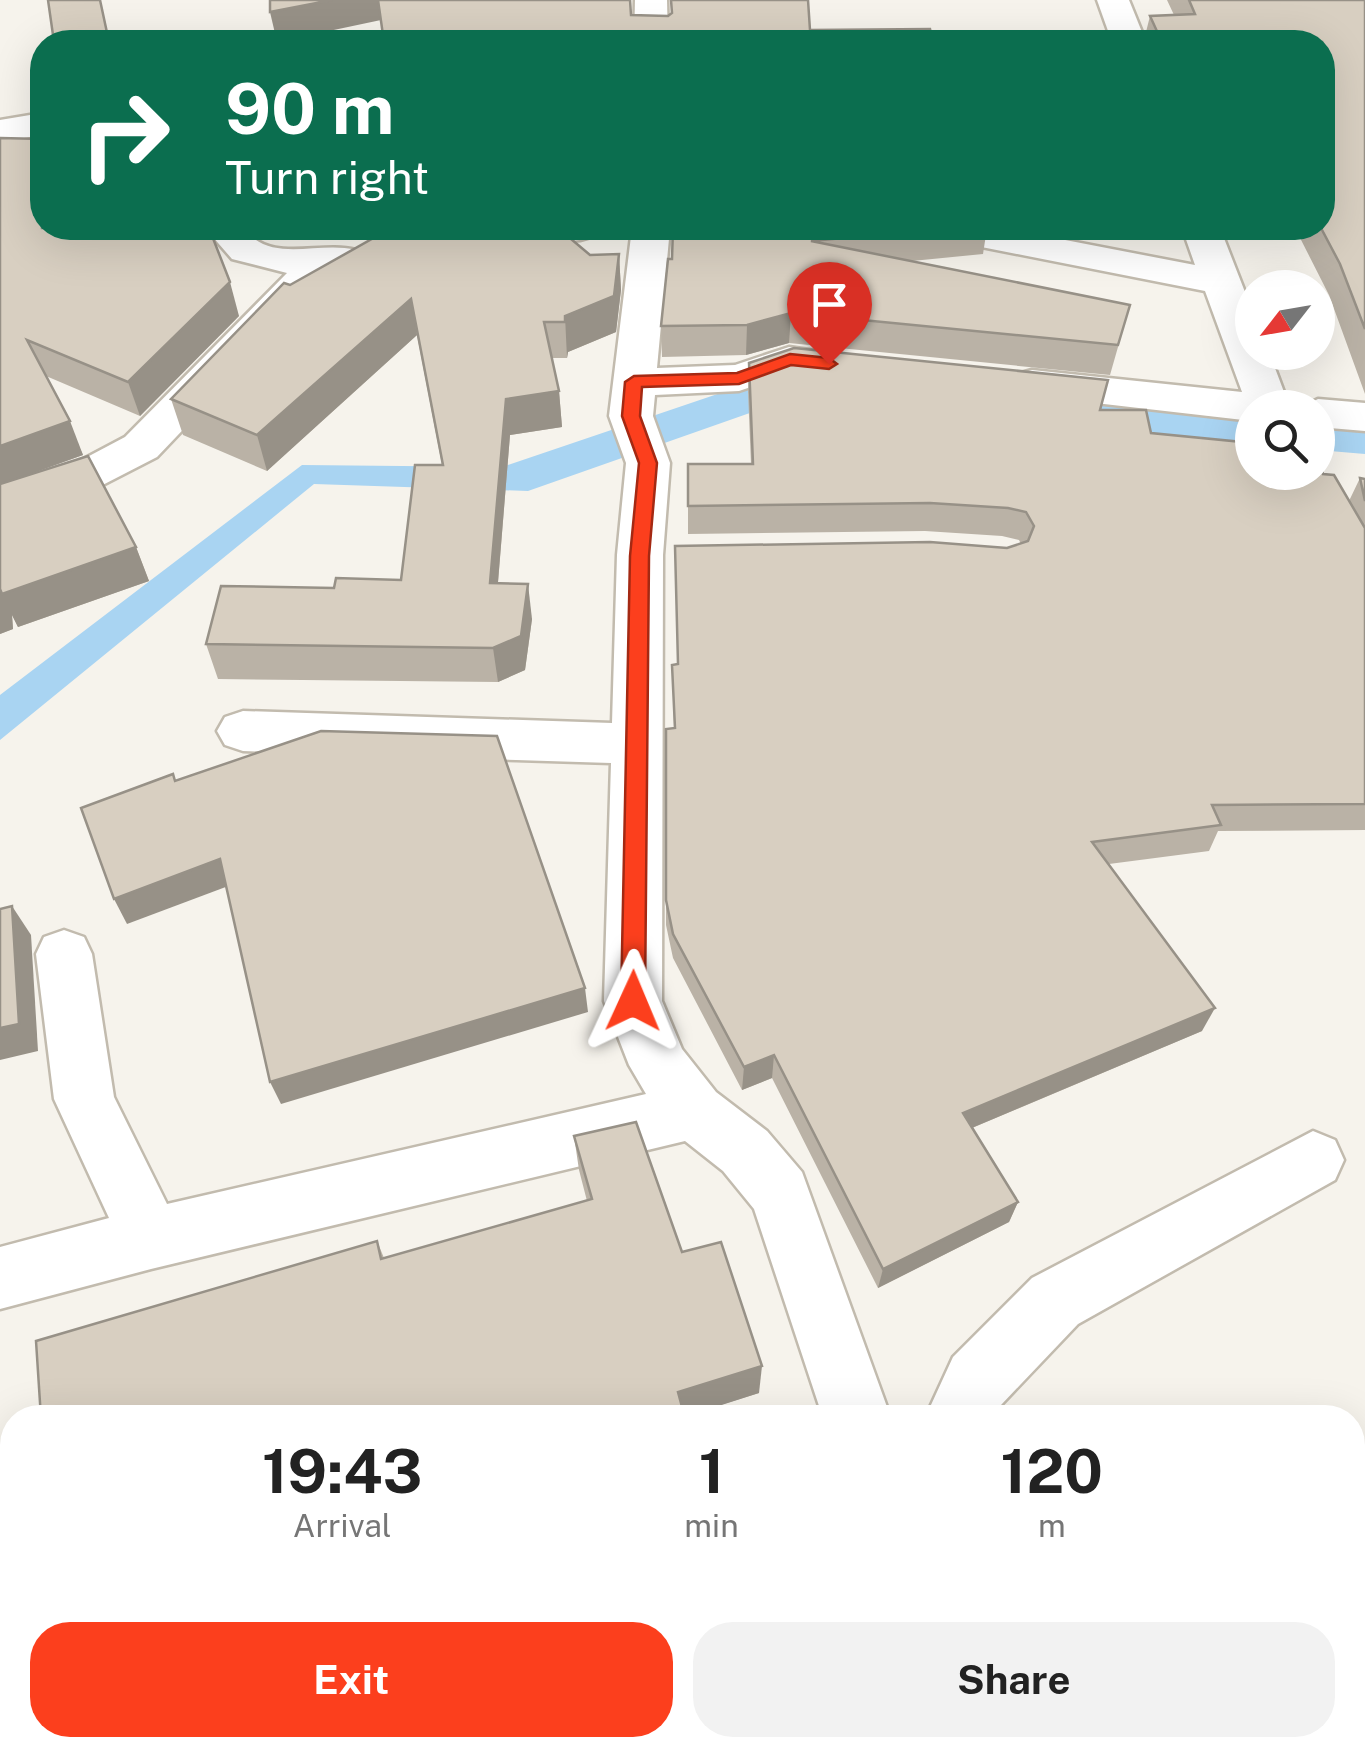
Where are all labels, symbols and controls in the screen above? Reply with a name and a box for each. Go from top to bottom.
text: 90 m [225,67,395,150]
icon: right [60,70,190,200]
text: Turn right [225,151,429,204]
pin [787,262,872,365]
north arrow [1235,270,1335,370]
map controls [1235,270,1335,490]
icon: arrive [802,277,857,332]
button: search [1235,390,1335,490]
position arrow [581,949,685,1053]
text: 19:43 [262,1436,422,1507]
text: 1 [699,1436,724,1507]
text: 120 [1001,1436,1103,1507]
text: Arrival [293,1507,392,1544]
text: min [684,1507,739,1544]
text: m [1038,1507,1066,1544]
button: Exit [30,1622,673,1737]
button: Share [693,1622,1335,1737]

